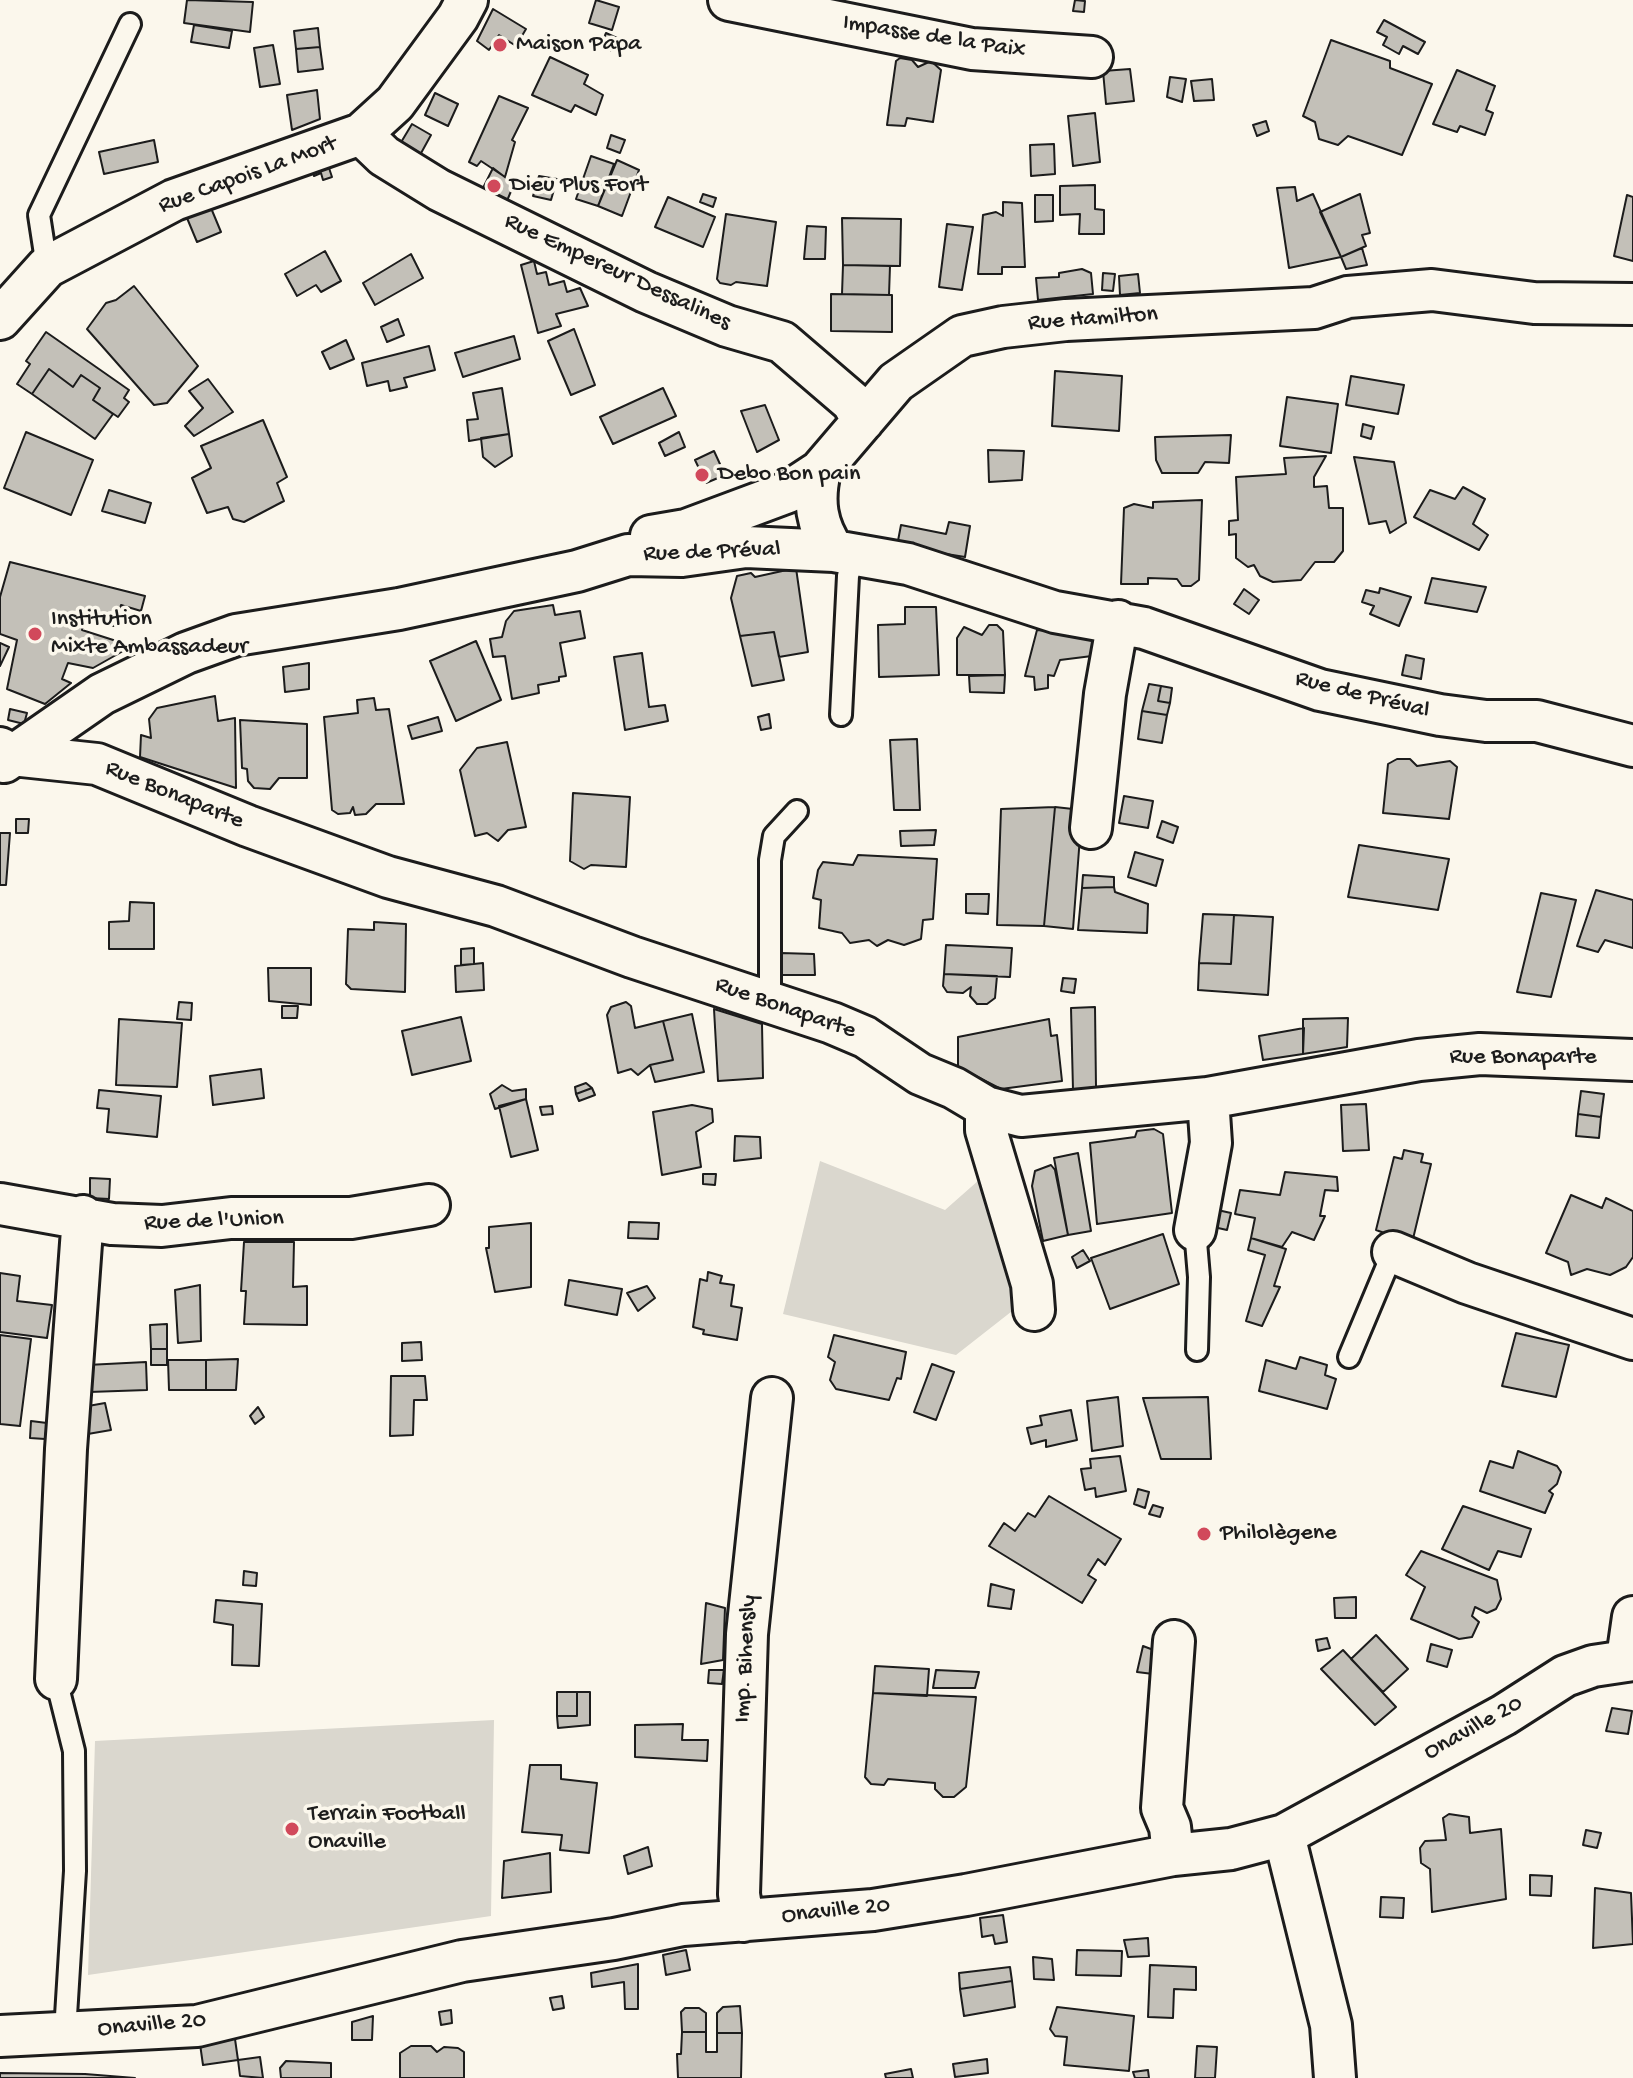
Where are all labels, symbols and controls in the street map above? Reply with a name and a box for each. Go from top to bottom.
street label: Impasse de la Paix [841,9,1027,67]
place label: Maison Papa [516,31,641,59]
marker: Maison Papa [491,36,509,54]
street label: Rue Capois La Mort [155,130,341,222]
place label: Dieu Plus Fort [510,172,648,200]
marker: Dieu Plus Fort [485,177,503,195]
street label: Rue Empereur Dessalines [499,208,735,338]
street label: Rue Hamilton [1027,301,1159,339]
place label: Debo Bon pain [718,461,860,489]
marker: Debo Bon pain [693,466,711,484]
street label: Rue de Préval [643,536,781,570]
place label: Institution Mixte Ambassadeur [51,606,248,662]
marker: Institution Mixte Ambassadeur [26,625,44,643]
street label: Rue de Préval [1292,665,1432,727]
street label: Rue Bonaparte [100,755,248,837]
street label: Rue Bonaparte [711,971,859,1047]
street label: Rue Bonaparte [1449,1044,1597,1072]
street label: Rue de l'Union [144,1205,284,1239]
place label: Philolègene [1220,1520,1337,1548]
marker: Philolègene [1195,1525,1213,1543]
street label: Imp. Bihensly [729,1594,765,1724]
street label: Onaville 20 [1419,1690,1529,1768]
place label: Terrain Football Onaville [308,1801,466,1857]
marker: Terrain Football Onaville [283,1820,301,1838]
street label: Onaville 20 [780,1892,892,1932]
street label: Onaville 20 [96,2007,208,2045]

